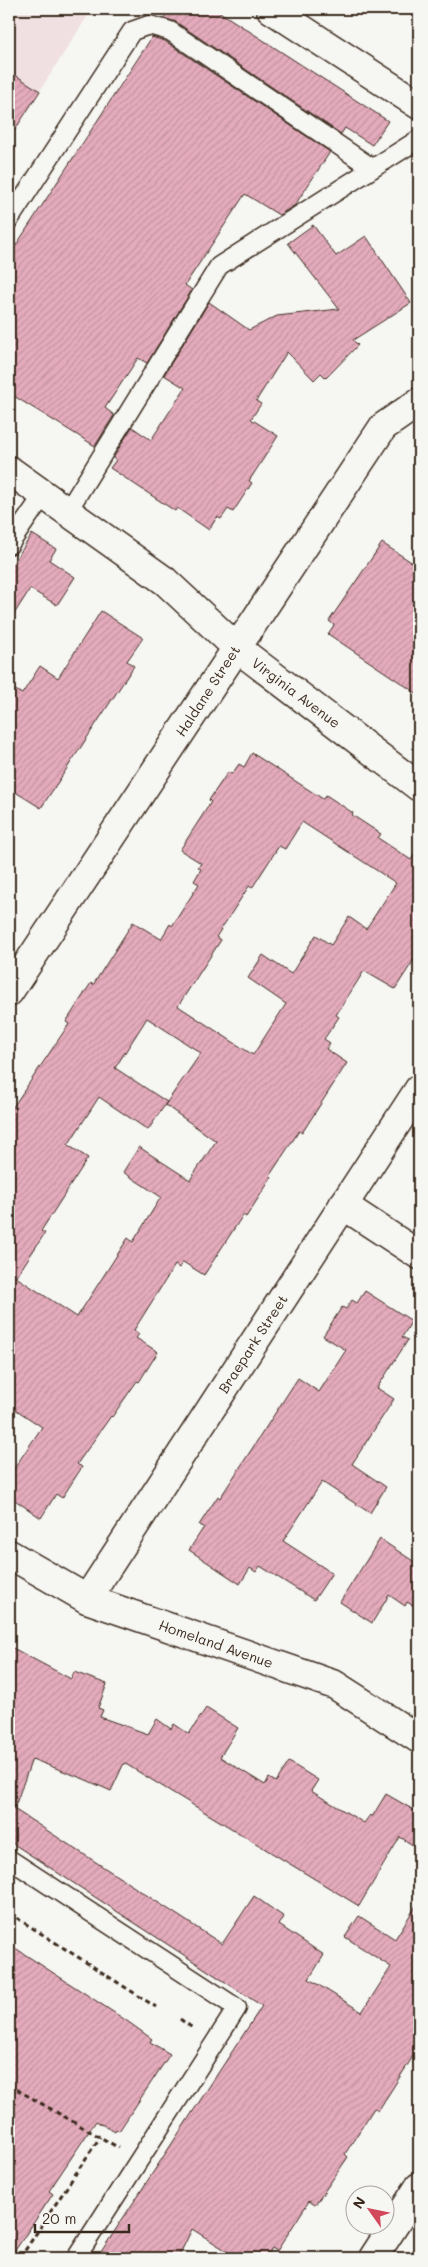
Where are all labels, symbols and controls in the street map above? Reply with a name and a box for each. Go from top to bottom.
street label: Haldane Street [171,641,244,740]
street label: Virginia Avenue [248,653,345,732]
street label: Braepark Street [214,1291,292,1397]
street label: Homeland Avenue [156,1615,276,1672]
north arrow [346,2184,396,2234]
text: N [348,2193,370,2212]
scale bar [35,2202,129,2234]
text: 20 m [42,2208,76,2228]

